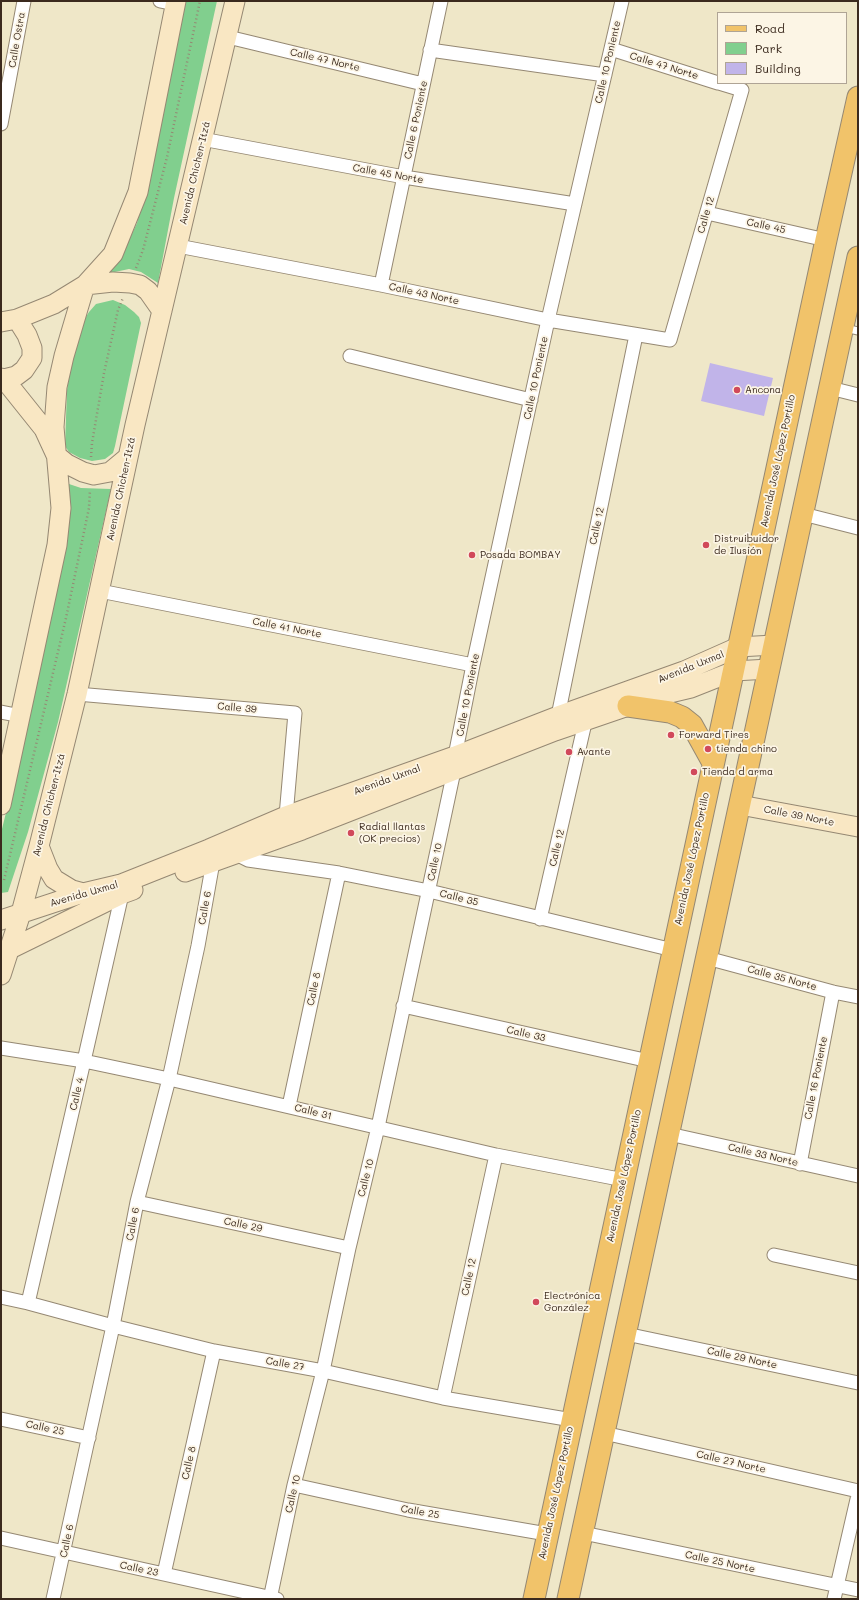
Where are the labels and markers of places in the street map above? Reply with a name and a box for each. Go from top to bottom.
place label: Ancona [745,384,781,396]
marker: Ancona [732,385,742,395]
place label: Distruibuidor de Ilusión [714,533,779,556]
marker: Distruibuidor de Ilusión [701,540,711,550]
place label: Posada BOMBAY [480,549,561,561]
marker: Posada BOMBAY [467,550,477,560]
place label: Forward Tires [679,729,749,741]
marker: Forward Tires [666,730,676,740]
place label: tienda chino [716,743,777,755]
marker: tienda chino [703,744,713,754]
place label: Avante [577,746,611,758]
marker: Avante [564,747,574,757]
place label: Tienda d arma [702,766,773,778]
marker: Tienda d arma [689,767,699,777]
place label: Radial llantas (OK precios) [359,821,425,844]
marker: Radial llantas (OK precios) [346,828,356,838]
place label: Electrónica González [544,1290,600,1314]
marker: Electrónica González [531,1297,541,1307]

